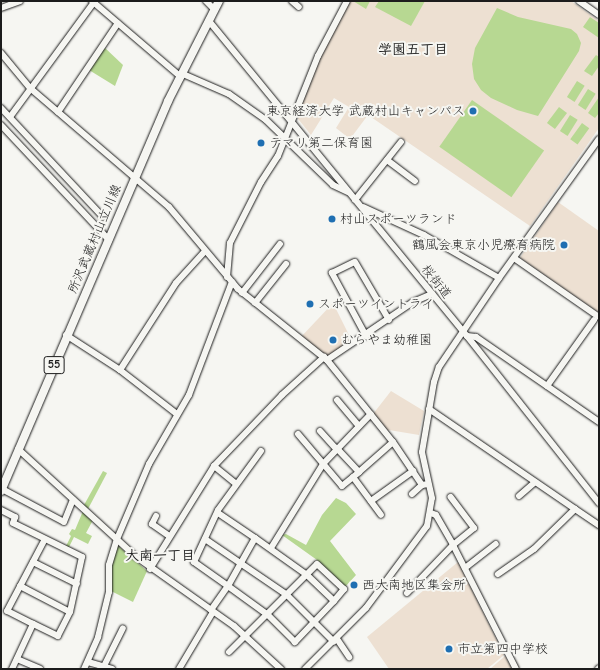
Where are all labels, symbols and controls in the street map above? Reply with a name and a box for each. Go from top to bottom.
district label: 学園五丁目 [378,42,448,58]
place label: 東京経済大学 武蔵村山キャンパス [266,103,465,119]
marker: 東京経済大学 武蔵村山キャンパス [468,106,478,116]
place label: テマリ第二保育園 [269,135,373,151]
marker: テマリ第二保育園 [256,138,266,148]
street label: 所沢武蔵村山立川線 [65,182,125,296]
place label: 村山スポーツランド [340,211,457,227]
marker: 村山スポーツランド [327,214,337,224]
place label: 鶴風会東京小児療育病院 [412,237,555,253]
marker: 鶴風会東京小児療育病院 [558,239,570,251]
street label: 桜街道 [418,262,454,302]
place label: スポーツイントライ [318,296,435,312]
marker: スポーツイントライ [305,299,315,309]
place label: むらやま幼稚園 [341,332,432,348]
marker: むらやま幼稚園 [328,335,338,345]
road number: 55 [43,355,65,375]
district label: 大南一丁目 [125,548,195,564]
place label: 西大南地区集会所 [362,577,466,593]
marker: 西大南地区集会所 [349,580,359,590]
place label: 市立第四中学校 [457,641,548,657]
marker: 市立第四中学校 [444,644,454,654]

